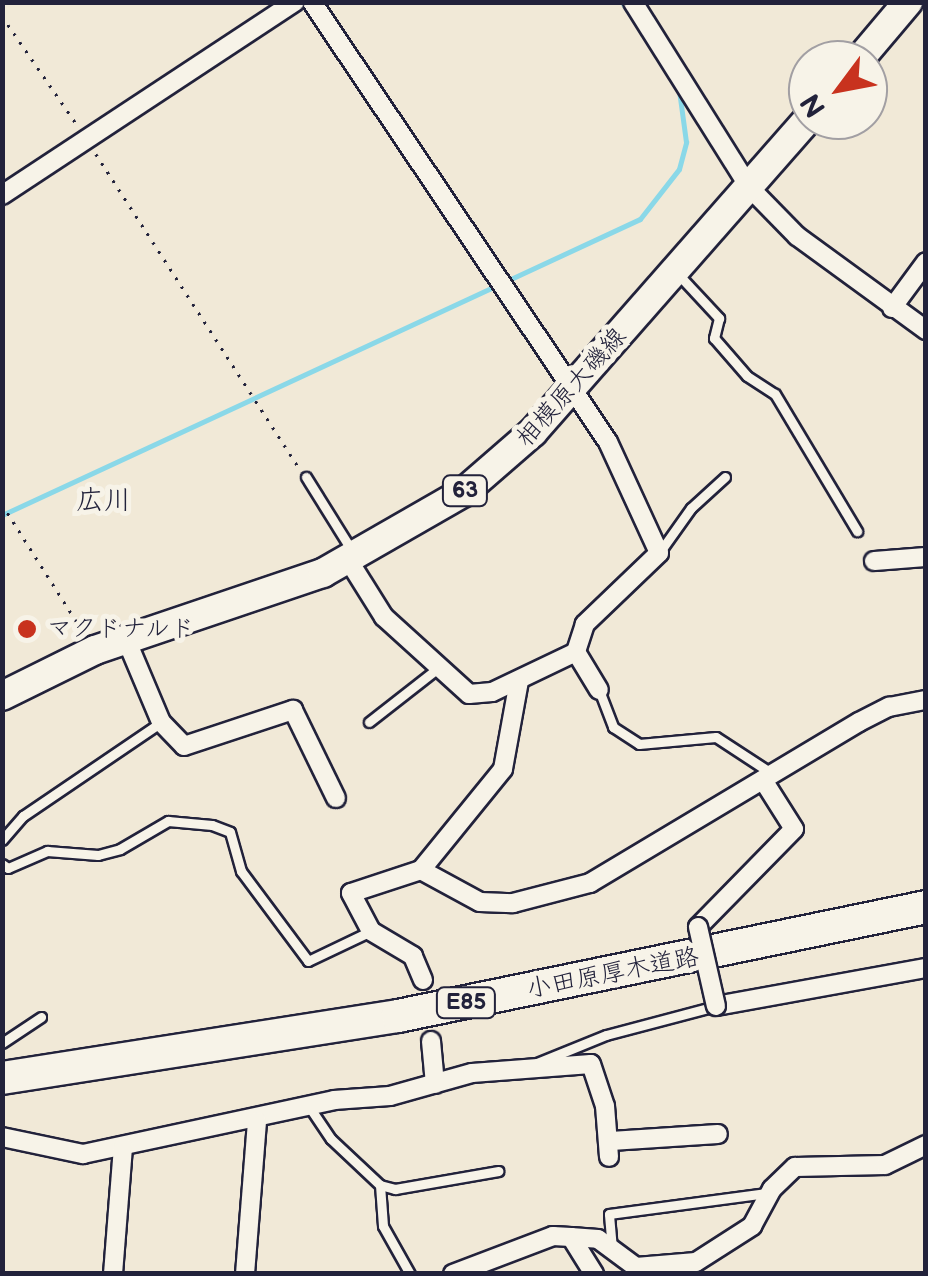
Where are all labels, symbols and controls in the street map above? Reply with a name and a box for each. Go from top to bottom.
north arrow [788,40,888,140]
text: N [794,87,833,123]
street label: 相模原大磯線 [511,322,633,454]
road number: 63 [440,474,490,508]
district label: 広川 [76,484,132,518]
place label: マクドナルド [47,614,197,644]
marker: マクドナルド [16,618,38,640]
street label: 小田原厚木道路 [524,943,702,1005]
road number: E85 [434,986,498,1020]

